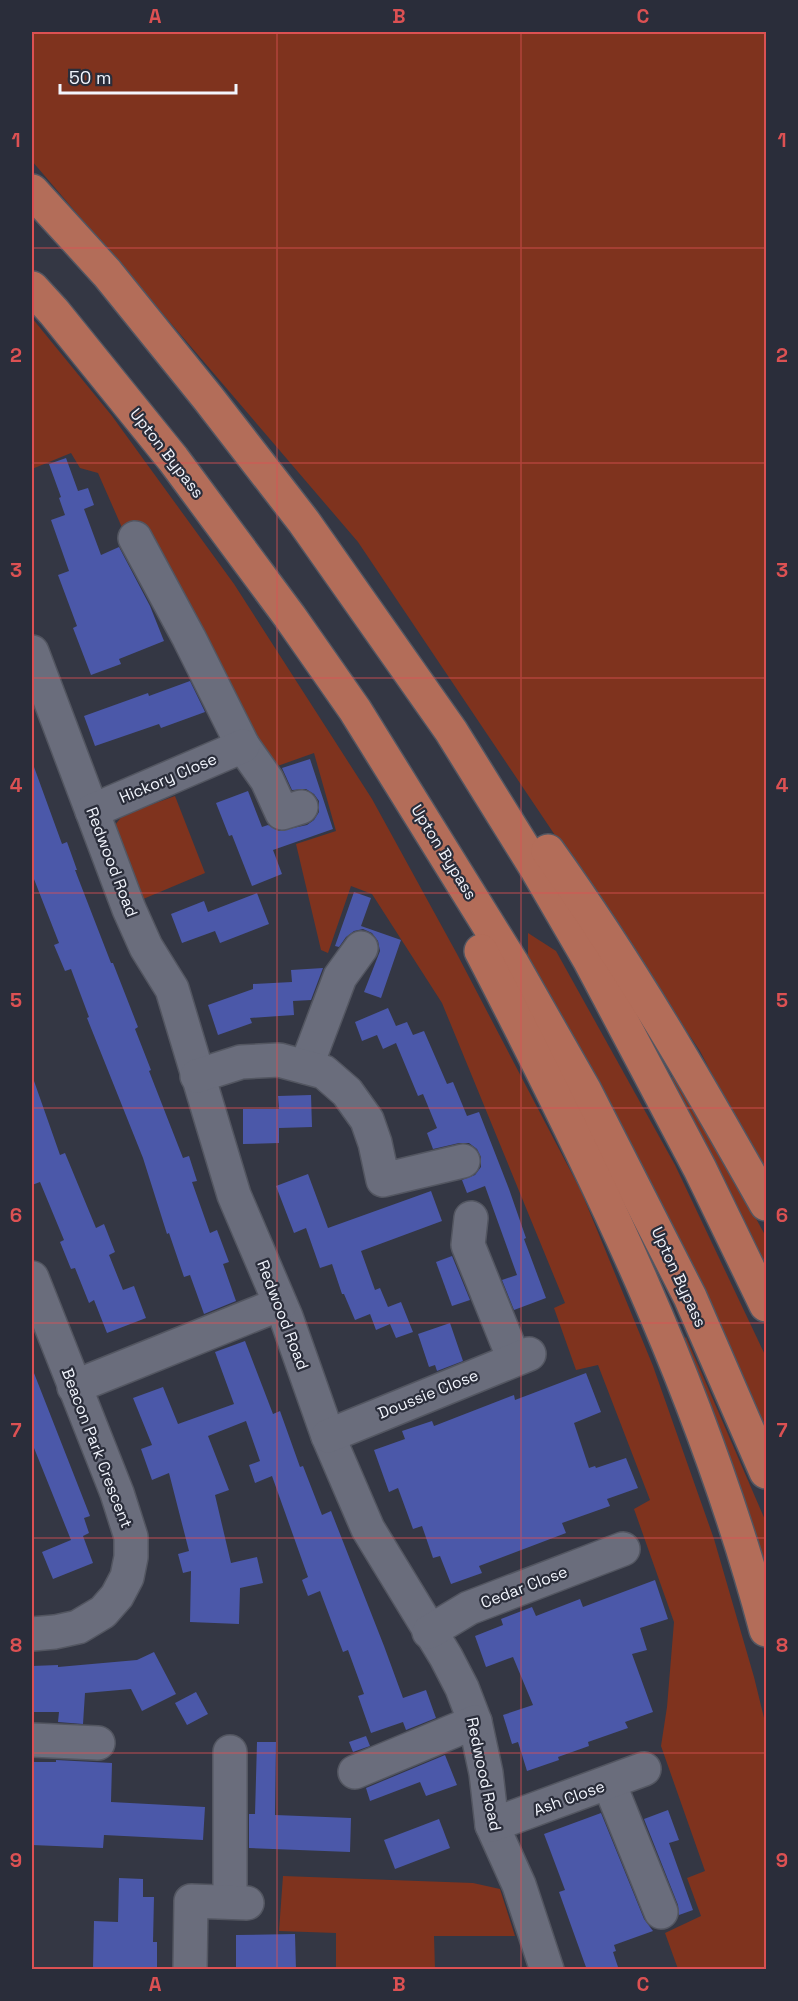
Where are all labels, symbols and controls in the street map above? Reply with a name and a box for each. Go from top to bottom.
text: A [149,3,162,29]
text: B [392,3,406,29]
text: C [637,3,650,29]
scale bar [60,57,236,95]
text: 50 m [69,66,111,89]
text: 1 [11,127,21,153]
text: 1 [777,127,787,153]
text: 2 [10,342,22,368]
text: 2 [776,342,788,368]
street label: Upton Bypass [125,404,209,502]
text: 3 [10,557,22,583]
text: 3 [776,557,788,583]
street label: Hickory Close [116,748,220,808]
text: 4 [10,772,23,798]
text: 4 [776,772,789,798]
street label: Upton Bypass [406,801,482,903]
street label: Redwood Road [81,804,143,920]
text: 5 [10,987,22,1013]
text: 5 [776,987,788,1013]
text: 6 [10,1202,22,1228]
text: 6 [776,1202,788,1228]
street label: Upton Bypass [647,1224,711,1330]
street label: Redwood Road [252,1257,314,1373]
street label: Doussie Close [375,1364,481,1424]
street label: Beacon Park Crescent [57,1365,137,1531]
text: 7 [10,1417,22,1443]
text: 7 [776,1417,788,1443]
street label: Cedar Close [478,1561,570,1613]
text: 8 [10,1632,22,1658]
text: 8 [776,1632,788,1658]
street label: Redwood Road [462,1715,506,1833]
street label: Ash Close [530,1775,608,1821]
text: 9 [10,1847,22,1873]
text: 9 [776,1847,788,1873]
text: A [149,1971,162,1997]
text: B [392,1971,406,1997]
text: C [637,1971,650,1997]

